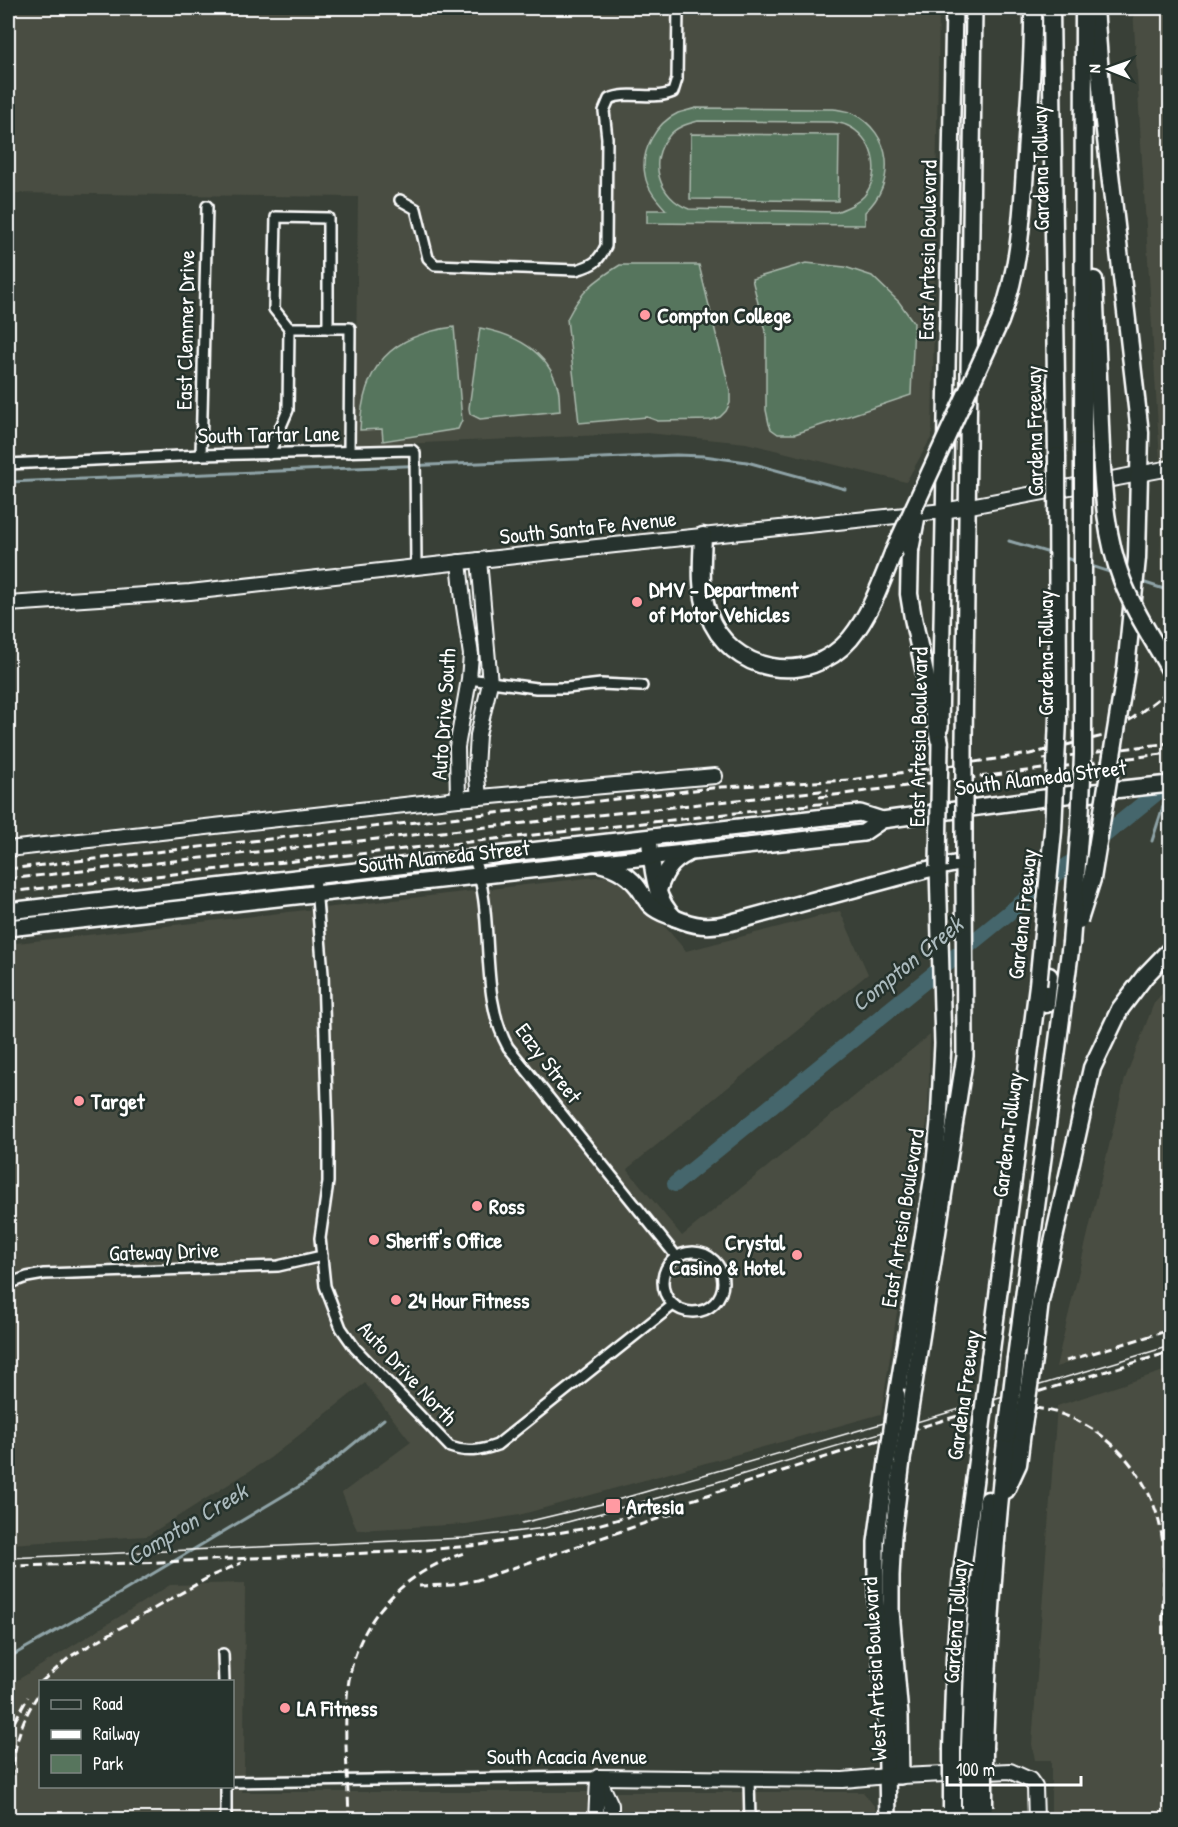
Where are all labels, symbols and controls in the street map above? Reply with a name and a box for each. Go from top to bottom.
north arrow [1079,39,1139,99]
text: N [1083,64,1105,73]
street label: Gardena Tollway [1024,105,1056,231]
street label: East Artesia Boulevard [910,159,944,340]
street label: East Clemmer Drive [169,250,201,410]
place label: Compton College [657,300,792,331]
marker: Compton College [638,308,652,322]
street label: Gardena Freeway [1018,365,1050,497]
street label: South Tartar Lane [198,418,341,450]
street label: South Santa Fe Avenue [498,503,678,551]
place label: DMV - Department of Motor Vehicles [649,574,800,629]
street label: Gardena Tollway [1030,590,1060,716]
marker: DMV - Department of Motor Vehicles [630,595,644,609]
street label: East Artesia Boulevard [901,646,935,827]
street label: Auto Drive South [423,647,463,781]
street label: South Alameda Street [954,752,1129,802]
street label: South Alameda Street [357,832,532,880]
street label: Gardena Freeway [1000,847,1044,981]
water label: Compton Creek [844,907,971,1019]
street label: Eazy Street [509,1017,589,1110]
street label: Gardena Tollway [984,1071,1030,1199]
place label: Target [90,1086,146,1117]
marker: Target [72,1094,86,1108]
street label: East Artesia Boulevard [873,1126,931,1309]
place label: Ross [489,1191,525,1221]
marker: Ross [470,1199,484,1213]
place label: Sheriff's Office [386,1225,502,1255]
place label: Crystal Casino & Hotel [669,1227,786,1282]
marker: Sheriff's Office [367,1233,381,1247]
street label: Gateway Drive [108,1234,220,1268]
marker: Crystal Casino & Hotel [790,1248,804,1262]
place label: 24 Hour Fitness [408,1285,530,1315]
marker: 24 Hour Fitness [389,1293,403,1307]
street label: Auto Drive North [352,1314,464,1432]
street label: Gardena Freeway [939,1328,987,1462]
water label: Compton Creek [120,1474,255,1573]
place label: Artesia [626,1491,684,1521]
marker: Artesia [604,1497,622,1515]
street label: Gardena Tollway [936,1557,974,1685]
street label: West Artesia Boulevard [854,1576,894,1762]
legend [39,1680,234,1788]
text: Road [93,1691,123,1716]
place label: LA Fitness [297,1693,378,1723]
marker: LA Fitness [278,1701,292,1715]
text: Railway [93,1721,140,1746]
street label: South Acacia Avenue [487,1741,647,1771]
scale bar [947,1749,1080,1787]
text: Park [93,1751,124,1776]
text: 100 m [956,1757,995,1782]

